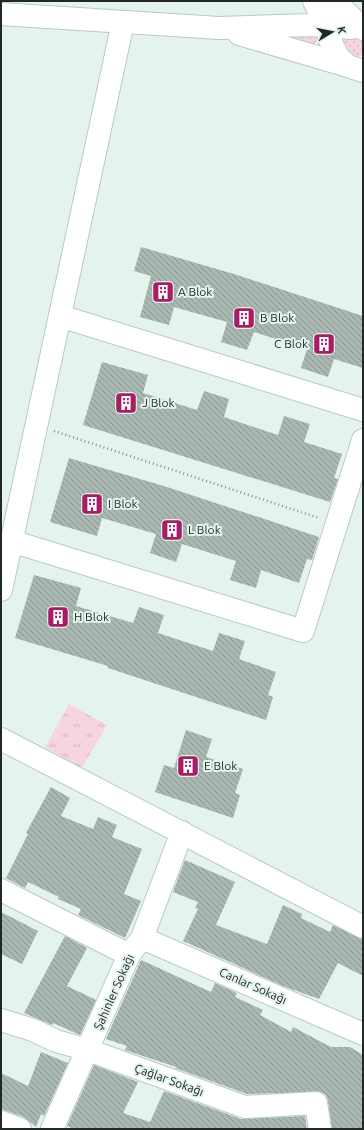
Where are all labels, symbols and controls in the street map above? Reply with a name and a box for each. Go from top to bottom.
north arrow [312,12,352,52]
text: K [335,26,349,36]
building icon: A Blok [150,279,176,305]
place label: A Blok [178,285,212,298]
building icon: B Blok [231,305,257,331]
place label: B Blok [260,311,294,324]
building icon: C Blok [311,331,337,357]
place label: C Blok [274,337,308,350]
building icon: J Blok [113,390,139,416]
place label: J Blok [142,396,175,409]
building icon: I Blok [79,491,105,517]
place label: I Blok [108,497,138,510]
building icon: L Blok [159,517,185,543]
place label: L Blok [188,523,221,536]
building icon: H Blok [45,604,71,630]
place label: H Blok [74,610,109,623]
building icon: E Blok [175,753,201,779]
place label: E Blok [204,759,237,772]
street label: Şahinler Sokağı [91,952,136,1032]
street label: Canlar Sokağı [218,965,289,1006]
street label: Çağlar Sokağı [133,1061,205,1098]

